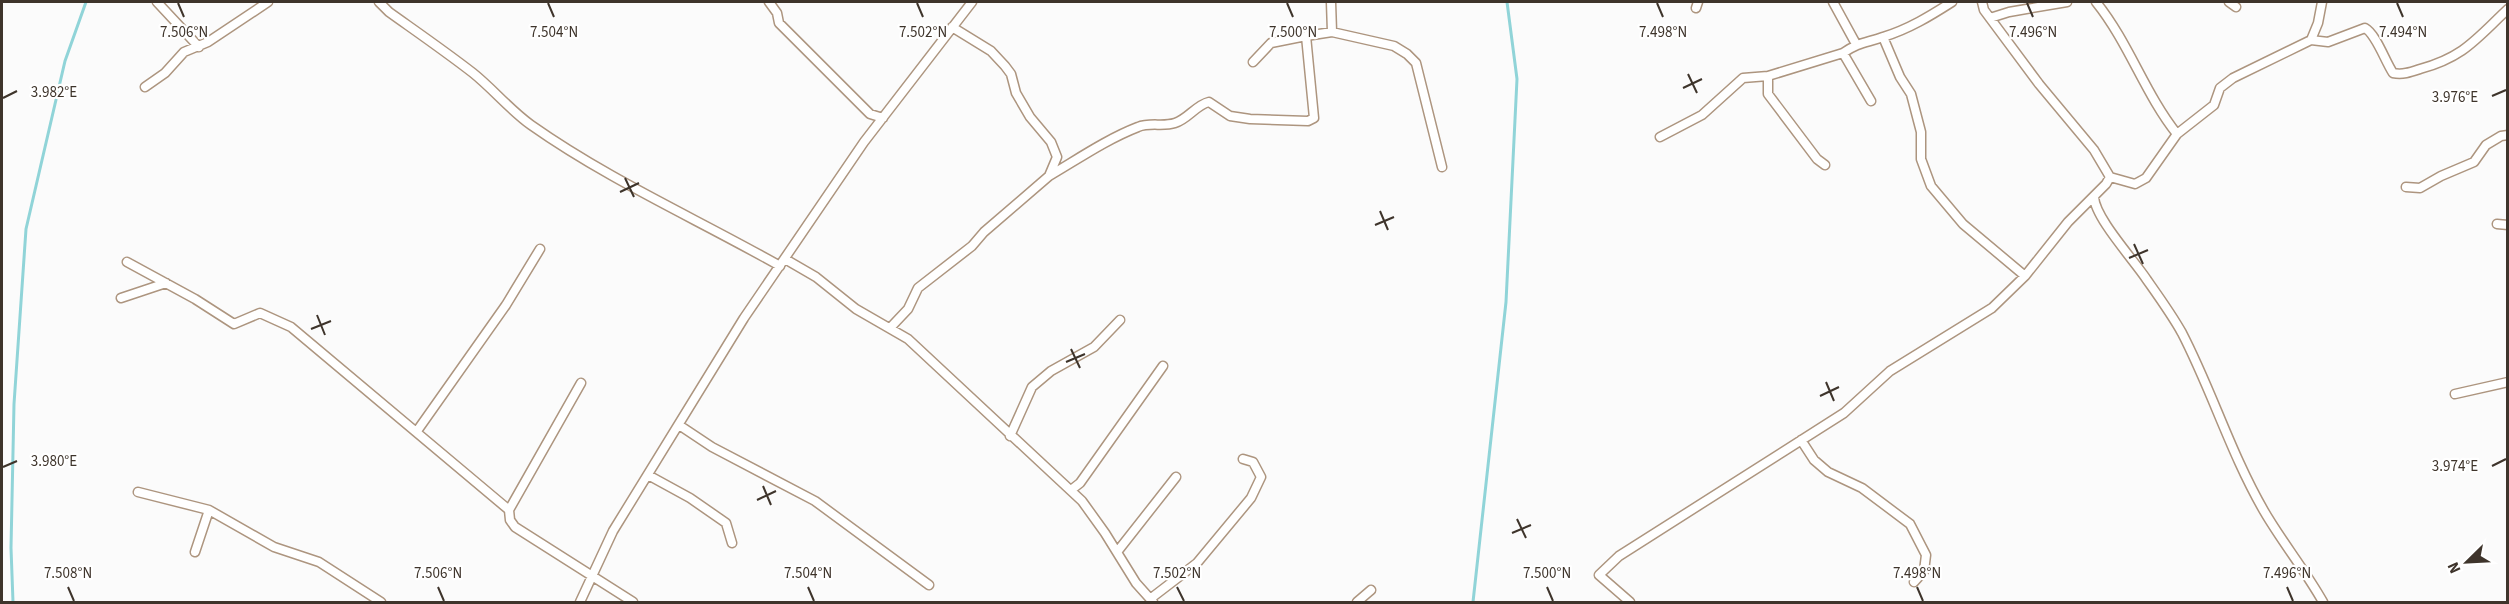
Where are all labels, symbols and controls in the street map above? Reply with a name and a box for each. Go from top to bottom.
text: 7.506°N [160,22,208,43]
text: 7.504°N [530,22,578,43]
text: 7.502°N [899,22,947,43]
text: 7.500°N [1269,22,1317,43]
text: 7.498°N [1639,22,1687,43]
text: 7.496°N [2009,22,2057,43]
text: 7.494°N [2379,22,2427,43]
text: 3.982°E [31,82,77,103]
text: 3.976°E [2432,87,2478,108]
text: 3.980°E [31,451,77,472]
text: 3.974°E [2432,456,2478,477]
north arrow [2437,532,2497,592]
text: N [2442,558,2466,577]
text: 7.508°N [44,563,92,584]
text: 7.506°N [414,563,462,584]
text: 7.504°N [784,563,832,584]
text: 7.502°N [1153,563,1201,584]
text: 7.500°N [1523,563,1571,584]
text: 7.498°N [1893,563,1941,584]
text: 7.496°N [2263,563,2311,584]

